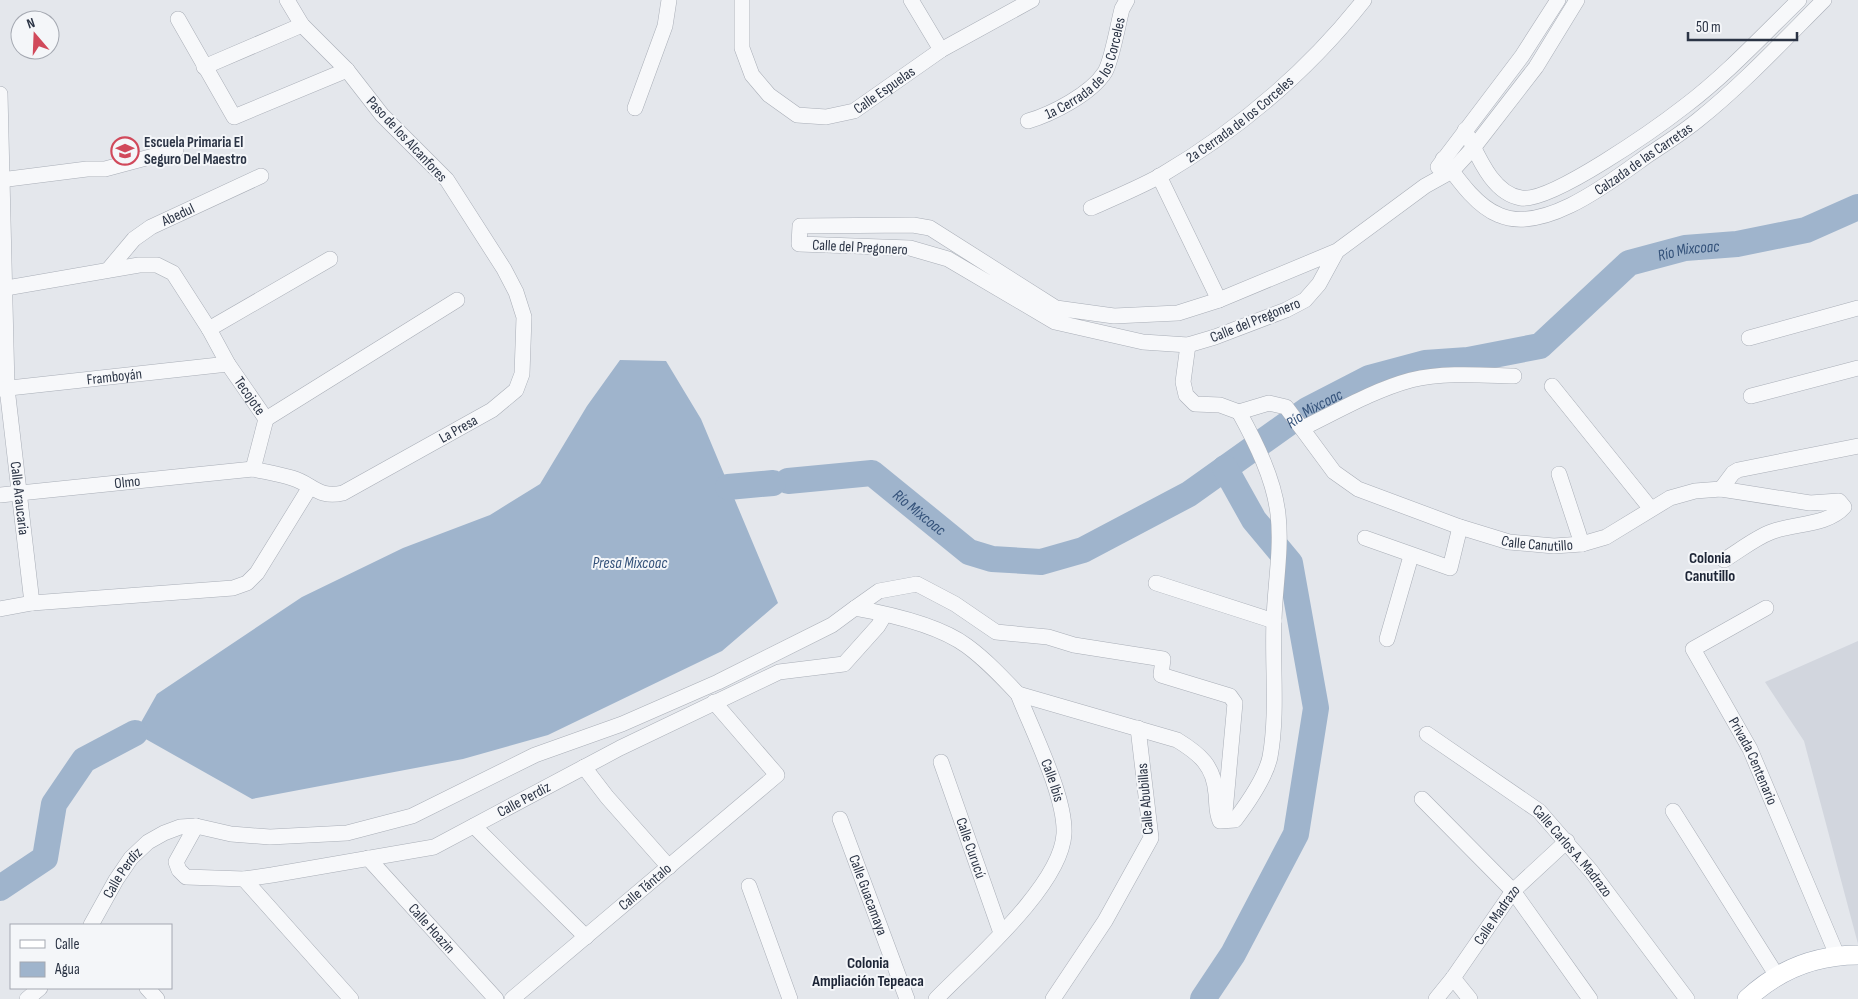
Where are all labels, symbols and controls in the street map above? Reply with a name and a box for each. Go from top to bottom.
north arrow [10,10,60,60]
scale bar [1688,10,1797,42]
text: N [25,14,37,32]
street label: 1a Cerrada de los Corceles [1042,16,1130,124]
text: 50 m [1696,18,1721,37]
street label: Calle Espuelas [850,62,919,118]
street label: 2a Cerrada de los Corceles [1183,72,1298,167]
street label: Paso de los Alcanfores [362,92,451,186]
street label: Calzada de las Carretas [1591,119,1696,200]
place label: Escuela Primaria El Seguro Del Maestro [144,133,247,169]
school or university icon: Escuela Primaria El Seguro Del Maestro [110,136,140,166]
street label: Abedul [158,199,198,231]
street label: Calle del Pregonero [812,236,908,259]
water label: Río Mixcoac [1656,237,1721,266]
street label: Calle del Pregonero [1207,294,1303,347]
street label: Framboyán [86,365,143,389]
street label: Tecojote [230,373,270,419]
water label: Río Mixcoac [1283,385,1347,433]
street label: La Presa [436,411,481,448]
street label: Calle Araucaria [6,460,33,536]
street label: Olmo [113,472,141,493]
water label: Río Mixcoac [889,486,950,541]
street label: Calle Canutillo [1499,531,1573,556]
district label: Colonia Canutillo [1685,549,1735,586]
water label: Presa Mixcoac [592,554,668,573]
street label: Privada Centenario [1724,714,1782,808]
street label: Calle Ibis [1036,756,1068,804]
street label: Calle Abubillas [1133,762,1158,835]
street label: Calle Perdiz [494,777,554,822]
street label: Calle Carlos A. Madrazo [1529,801,1616,901]
street label: Calle Curucú [951,815,990,881]
street label: Calle Perdiz [99,843,147,902]
street label: Calle Guacamaya [844,852,892,938]
street label: Calle Tántalo [615,859,676,915]
street label: Calle Madrazo [1470,880,1524,949]
street label: Calle Hoazin [404,900,459,958]
legend [10,924,172,989]
text: Calle [55,935,79,954]
district label: Colonia Ampliación Tepeaca [811,954,924,991]
text: Agua [54,960,80,979]

